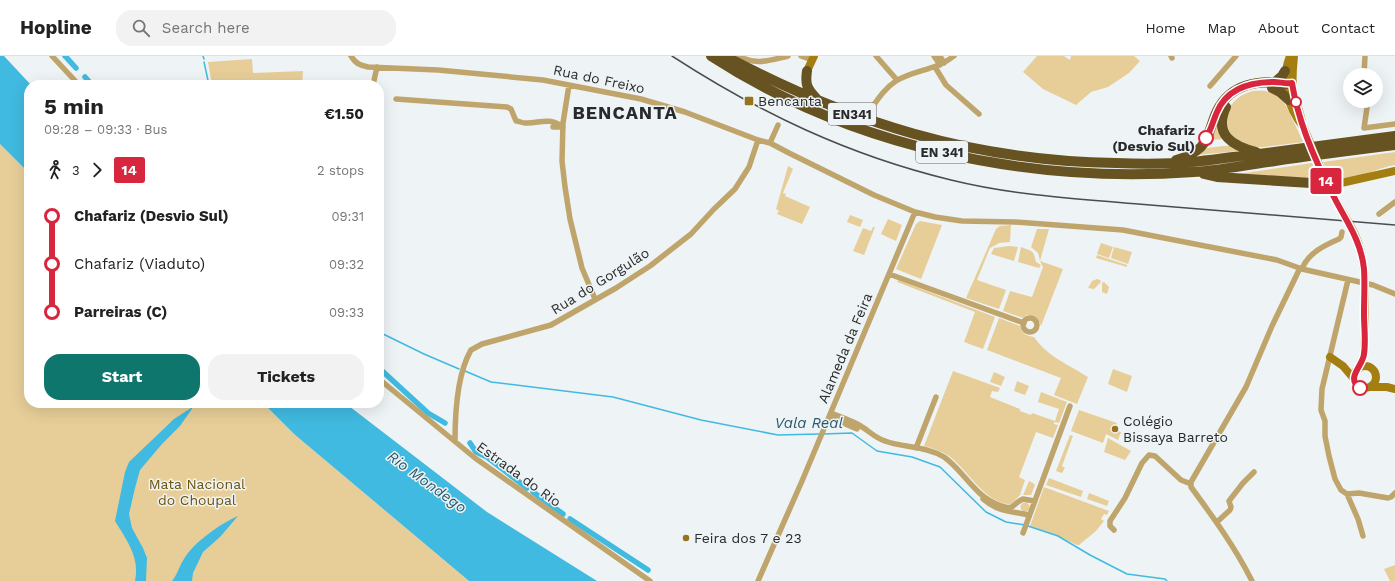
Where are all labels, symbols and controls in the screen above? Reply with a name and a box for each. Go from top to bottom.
search box [116,10,396,46]
text: Hopline [20,16,92,39]
icon: search [130,17,152,39]
text: Search here [162,19,250,37]
text: Home [1145,20,1185,36]
text: Map [1207,20,1236,36]
text: About [1258,20,1299,36]
text: Contact [1321,20,1375,36]
street label: Rua do Freixo [552,62,646,96]
map controls [1343,68,1383,108]
button: layers [1343,68,1383,108]
place label: Bencanta [758,93,822,109]
text: 5 min [44,94,104,119]
marker: Bencanta [743,95,755,107]
unlabelled marker [1290,96,1302,108]
district label: BENCANTA [572,102,678,123]
road number: EN341 [828,103,876,125]
text: €1.50 [324,105,364,123]
text: 09:28 – 09:33 · Bus [44,122,167,137]
place label: Chafariz (Desvio Sul) [1112,122,1195,154]
marker: Chafariz (Desvio Sul) [1198,130,1214,146]
road number: EN 341 [916,141,968,163]
icon: walk [44,159,66,181]
icon: forward [86,159,108,181]
text: 14 [122,162,137,178]
text: 3 [72,163,80,178]
text: 2 stops [317,163,364,178]
line badge: 14 [1308,168,1344,194]
text: 14 [1318,173,1334,189]
text: Chafariz (Desvio Sul) [74,207,229,225]
text: 09:31 [331,209,364,224]
street label: Rua do Gorgulão [548,244,652,318]
text: Chafariz (Viaduto) [74,255,205,273]
text: 09:32 [329,257,364,272]
street label: Alameda da Feira [815,290,875,406]
text: Parreiras (C) [74,303,167,321]
text: 09:33 [329,305,364,320]
button: Start [44,354,200,400]
button: Tickets [208,354,364,400]
unlabelled marker [1352,380,1368,396]
place label: Colégio Bissaya Barreto [1123,413,1228,445]
water label: Vala Real [775,414,844,432]
marker: Colégio Bissaya Barreto [1110,424,1120,434]
street label: Estrada do Rio [474,438,564,510]
water label: Rio Mondego [384,447,470,517]
park label: Mata Nacional do Choupal [149,476,246,508]
place label: Feira dos 7 e 23 [694,530,802,546]
marker: Feira dos 7 e 23 [681,533,691,543]

